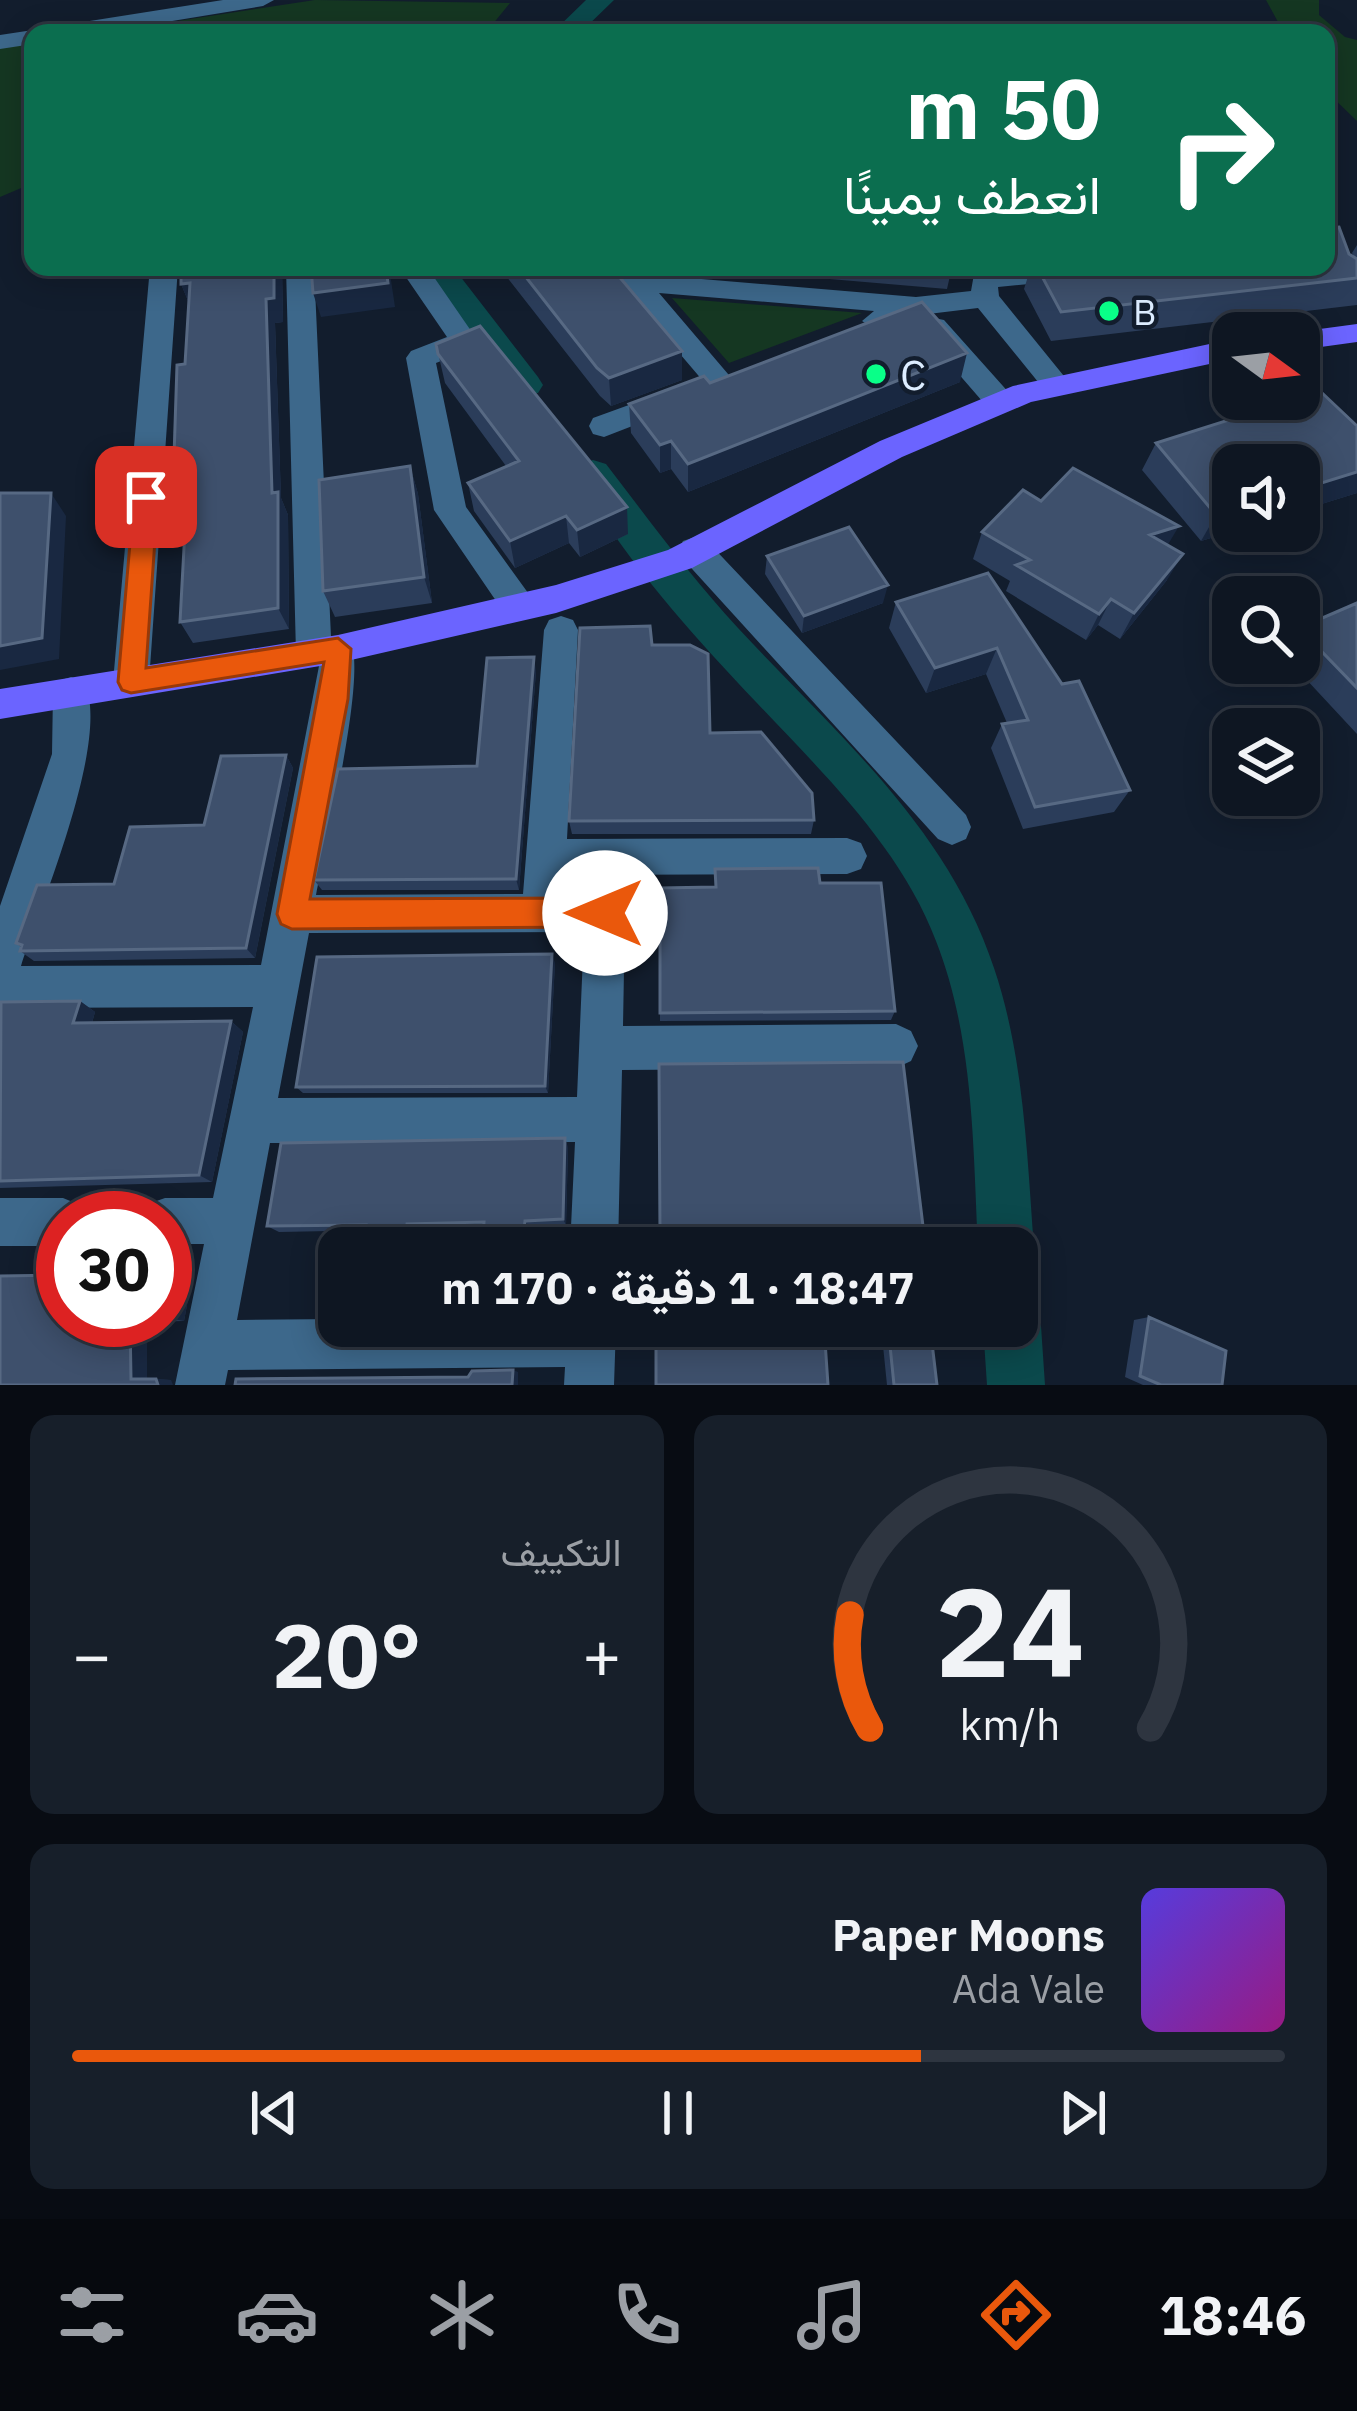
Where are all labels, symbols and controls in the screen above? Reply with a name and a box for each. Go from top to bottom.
text: 50 m [905,53,1101,162]
icon: right [1143,72,1299,228]
text: انعطف يمينًا [843,159,1101,229]
place label: B [1133,288,1157,335]
marker: B [1096,298,1122,324]
north arrow [1212,312,1320,420]
map controls [1212,312,1320,816]
place label: C [900,347,926,402]
marker: C [863,361,889,387]
button: sound [1212,444,1320,552]
pin [95,446,197,548]
icon: arrive [113,464,179,530]
button: search [1212,576,1320,684]
button: layers [1212,708,1320,816]
position arrow [542,850,668,976]
speed limit sign: 30 [36,1191,192,1347]
text: 18:47 · 1 دقيقة · 170 m [441,1258,915,1316]
text: التكييف [501,1526,622,1577]
text: 24 [935,1549,1085,1711]
text: 20° [272,1596,422,1713]
text: − [72,1611,112,1697]
text: + [582,1611,622,1697]
text: km/h [960,1695,1061,1751]
text: Paper Moons [832,1905,1105,1963]
text: Ada Vale [952,1963,1105,2014]
icon: previous [241,2080,307,2146]
icon: pause [645,2080,711,2146]
icon: next [1050,2080,1116,2146]
icon: filters [50,2273,134,2357]
icon: car [235,2273,319,2357]
icon: climate [420,2273,504,2357]
icon: phone [605,2273,689,2357]
icon: music [790,2273,874,2357]
icon: directions [974,2273,1058,2357]
text: 18:46 [1159,2280,1307,2350]

